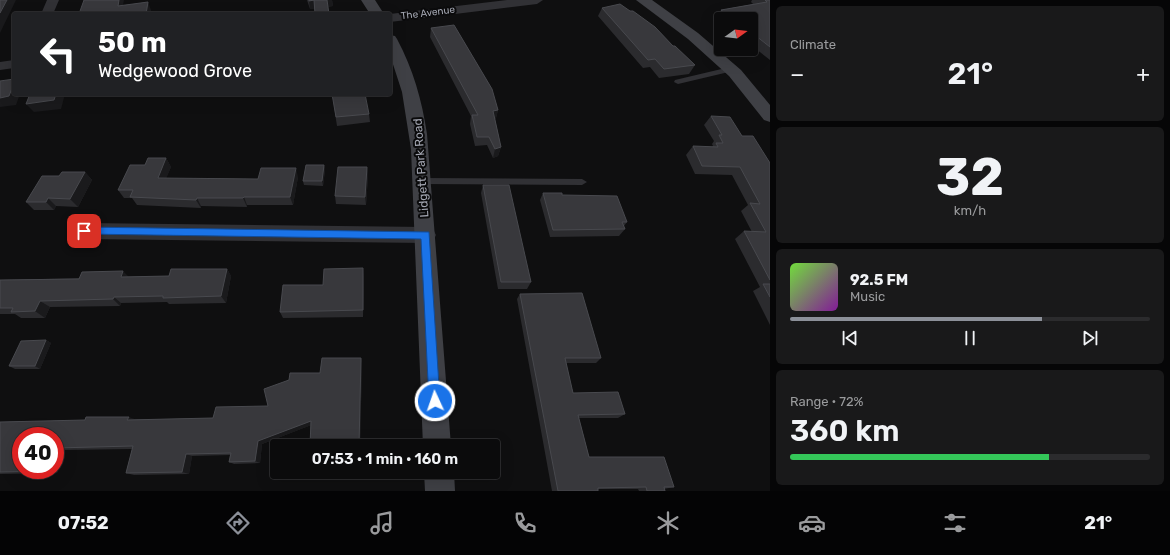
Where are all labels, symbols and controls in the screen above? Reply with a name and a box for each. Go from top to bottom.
street label: The Avenue [400,4,456,22]
north arrow [714,12,758,56]
map controls [714,12,758,56]
text: 50 m [98,26,167,59]
icon: left [32,28,84,80]
text: Climate [790,37,836,52]
text: 21° [948,56,993,92]
text: Wedgewood Grove [98,60,252,82]
text: − [790,61,804,88]
text: + [1136,61,1150,88]
street label: Lidgett Park Road [411,118,431,218]
text: 32 [936,146,1004,208]
text: km/h [954,203,986,218]
pin [67,214,101,248]
icon: arrive [73,220,95,242]
text: 92.5 FM [850,271,908,289]
text: Music [850,289,885,304]
icon: previous [839,327,861,349]
icon: pause [959,327,981,349]
icon: next [1079,327,1101,349]
position arrow [414,380,456,422]
text: Range · 72% [790,394,863,409]
text: 360 km [790,413,899,449]
speed limit sign: 40 [12,427,64,479]
text: 07:53 · 1 min · 160 m [312,450,458,468]
icon: directions [224,509,252,537]
icon: music [368,509,396,537]
icon: phone [511,509,539,537]
icon: climate [654,509,682,537]
icon: car [798,509,826,537]
icon: filters [941,509,969,537]
text: 07:52 [58,512,109,534]
text: 21° [1084,512,1112,534]

